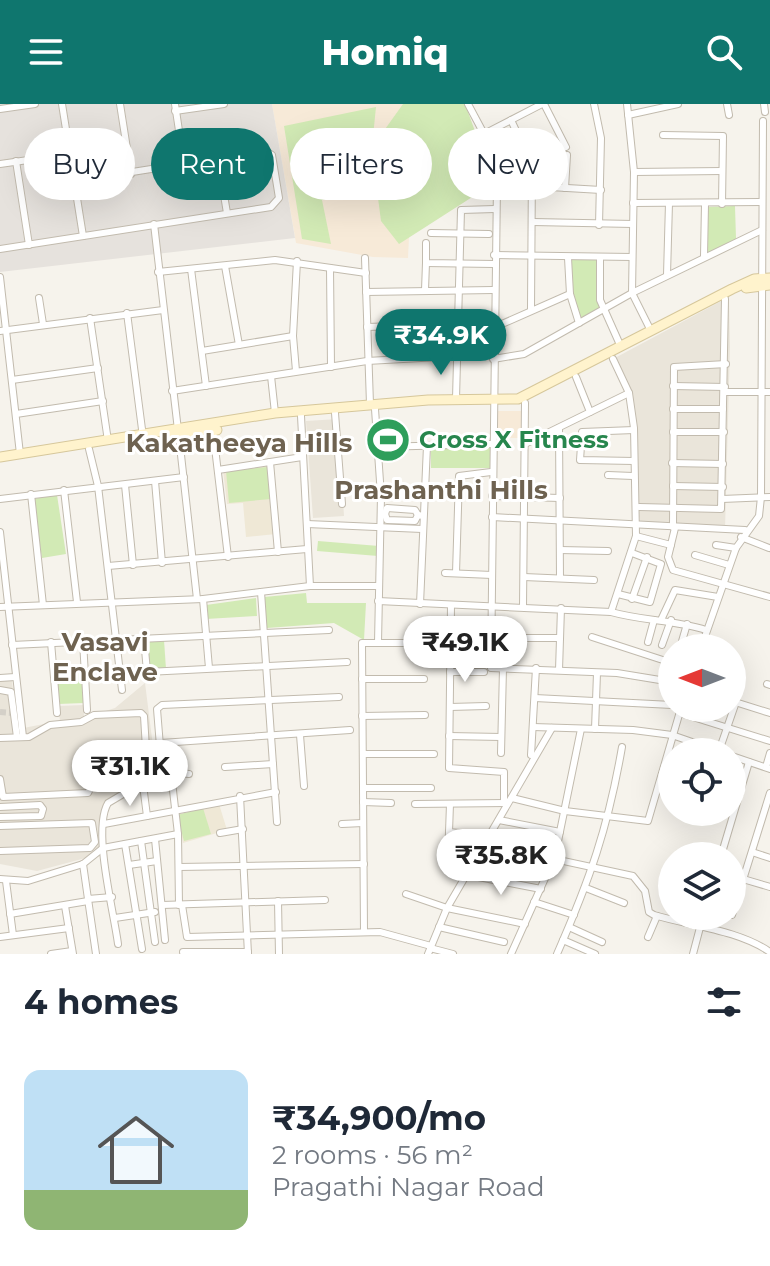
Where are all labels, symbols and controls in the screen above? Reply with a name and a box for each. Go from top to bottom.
icon: menu [24,30,68,74]
text: Homiq [322,30,448,74]
icon: search [702,30,746,74]
chip: Buy [24,128,135,200]
chip: Rent [151,128,274,200]
chip: Filters [290,128,432,200]
chip: New [448,128,568,200]
pin: ₹34.9K [376,309,506,377]
text: ₹34.9K [393,319,489,351]
sports icon: Cross X Fitness [364,416,412,464]
place label: Cross X Fitness [419,425,609,454]
district label: Kakatheeya Hills [126,427,353,459]
district label: Prashanthi Hills [334,474,548,506]
pin: ₹49.1K [400,616,530,684]
district label: Vasavi Enclave [52,626,158,688]
text: ₹49.1K [421,626,509,658]
north arrow [658,634,746,722]
map controls [658,634,746,930]
button: locate [658,738,746,826]
pin: ₹31.1K [65,740,195,808]
text: ₹31.1K [90,750,170,782]
pin: ₹35.8K [436,829,566,897]
text: ₹35.8K [455,839,547,871]
button: layers [658,842,746,930]
icon: filters [702,980,746,1024]
text: 4 homes [24,981,178,1023]
text: ₹34,900/mo [272,1097,486,1139]
icon: home [88,1102,184,1198]
text: 2 rooms · 56 m² [272,1139,473,1171]
text: Pragathi Nagar Road [272,1171,545,1203]

